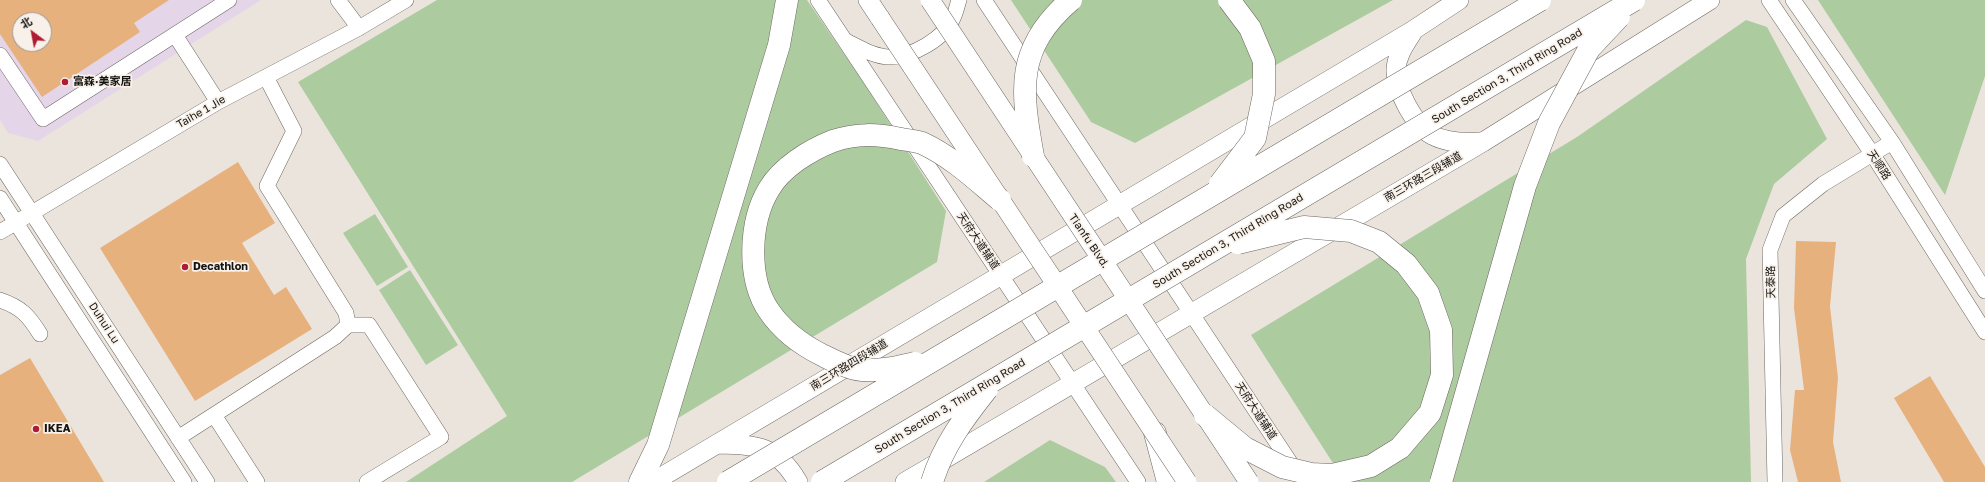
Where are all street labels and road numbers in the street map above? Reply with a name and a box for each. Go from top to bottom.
street label: South Section 3, Third Ring Road [1429,26,1585,126]
street label: Taihe 1 Jie [174,93,228,131]
street label: 天顺路 [1864,148,1894,182]
street label: 南三环路三段辅道 [1382,149,1464,205]
street label: South Section 3, Third Ring Road [1150,191,1306,291]
street label: 天府大道辅道 [954,210,1002,272]
street label: Tianfu Blvd. [1066,211,1112,271]
street label: 天泰路 [1764,265,1778,299]
street label: Duhui Lu [86,300,122,346]
street label: 南三环路四段辅道 [808,337,890,393]
street label: South Section 3, Third Ring Road [872,356,1028,456]
street label: 天府大道辅道 [1232,380,1280,442]

